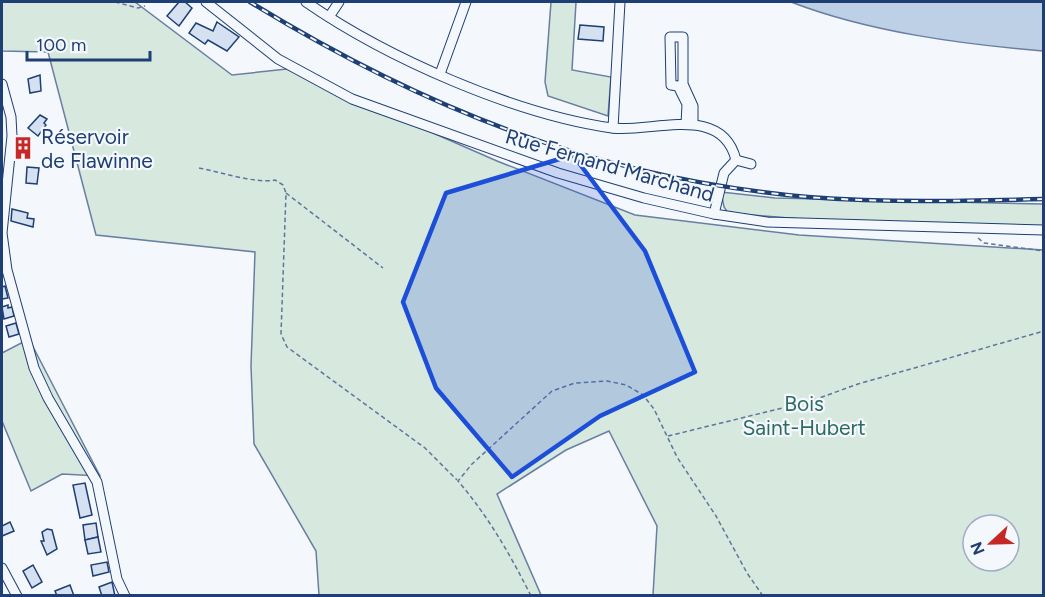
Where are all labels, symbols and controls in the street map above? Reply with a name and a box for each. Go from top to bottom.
scale bar [27,24,150,62]
text: 100 m [36,34,86,56]
street label: Rue Fernand Marchand [503,123,717,207]
place label: Réservoir de Flawinne [41,124,153,173]
building icon: Réservoir de Flawinne [10,135,36,161]
park label: Bois Saint-Hubert [742,391,866,440]
north arrow [961,513,1021,573]
text: N [966,539,989,558]

